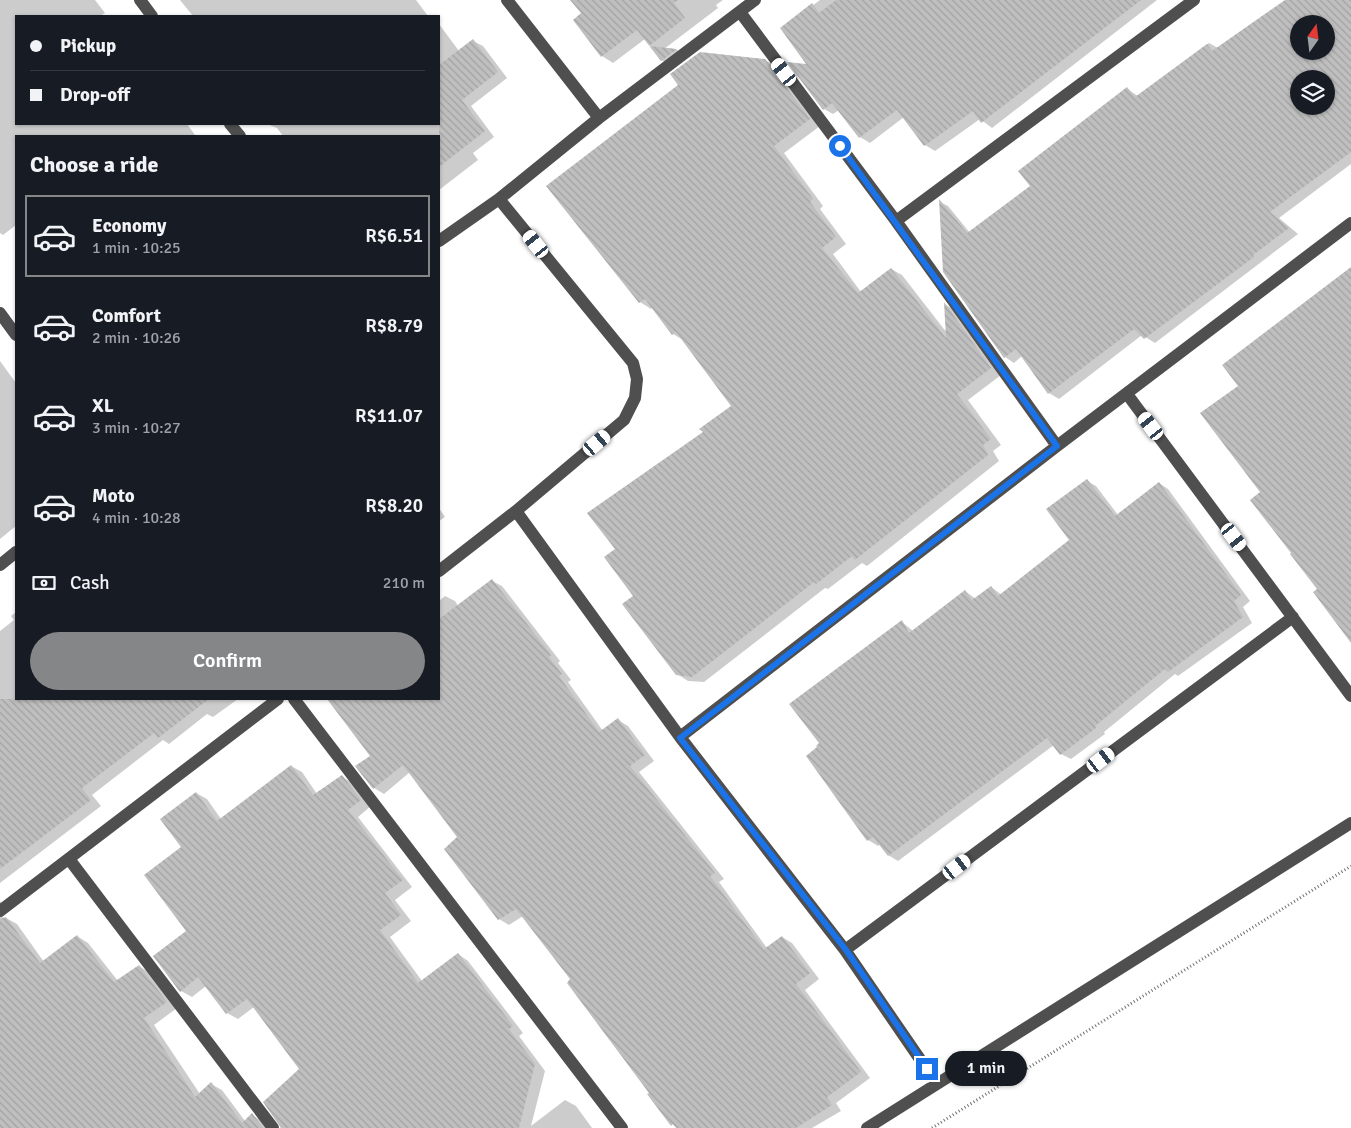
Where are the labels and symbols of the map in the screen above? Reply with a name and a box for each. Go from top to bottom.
north arrow [1290,15,1335,60]
car [768,56,799,88]
route start [829,135,851,157]
car [520,228,551,260]
car [1135,410,1166,442]
car [580,428,613,458]
car [1218,521,1249,553]
car [1084,745,1117,775]
car [940,852,973,882]
callout: 1 min [944,1052,1027,1086]
route end [916,1058,938,1080]

